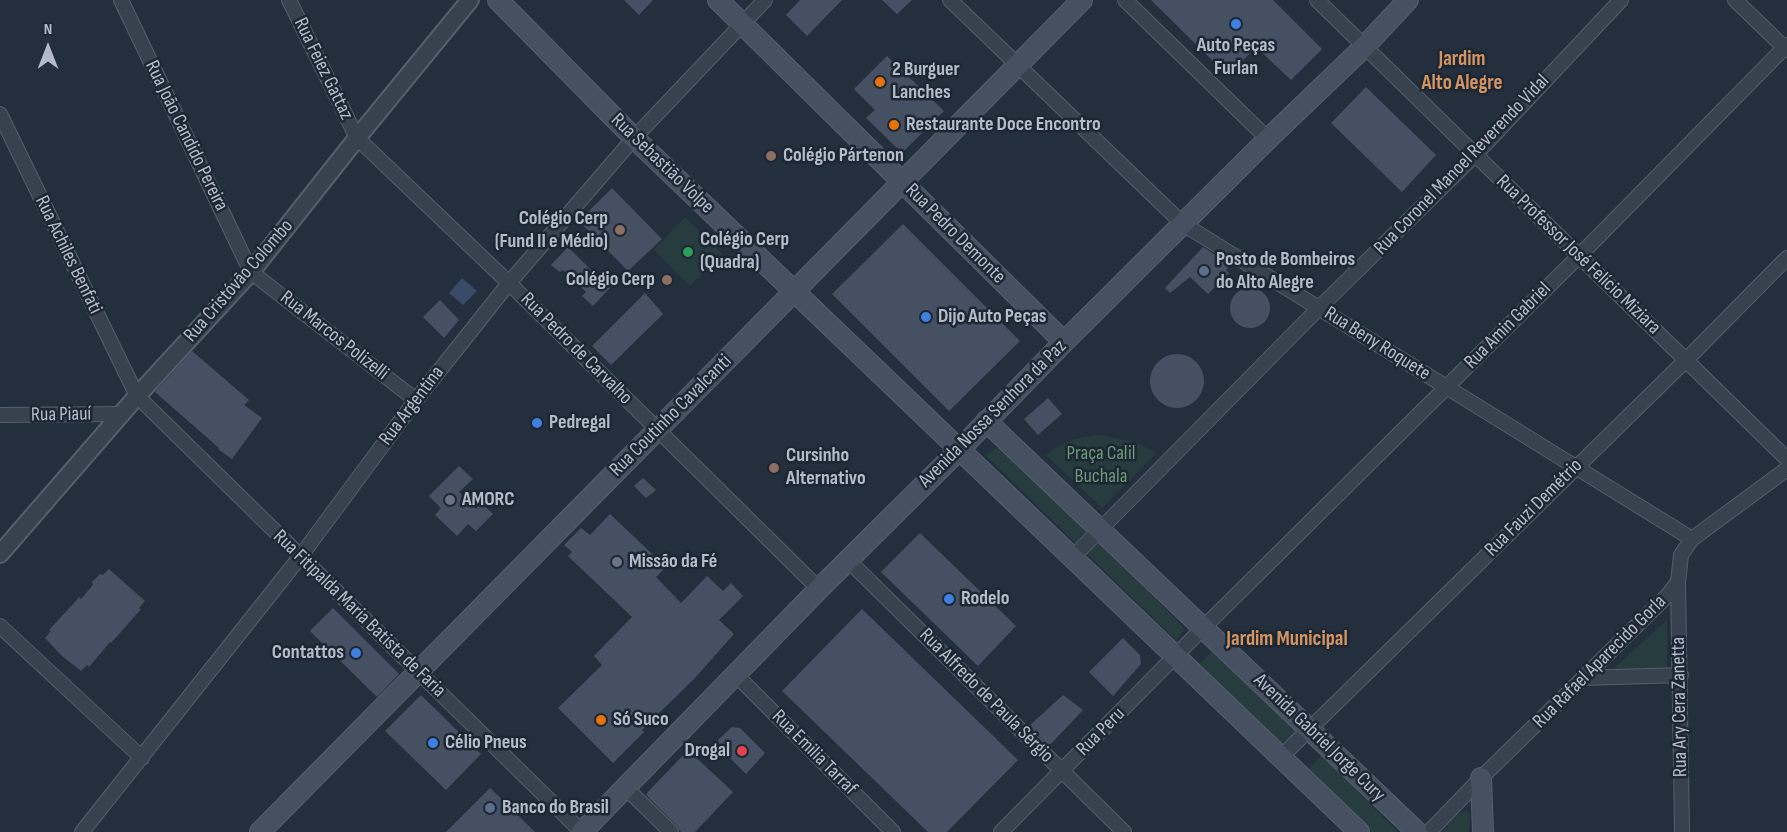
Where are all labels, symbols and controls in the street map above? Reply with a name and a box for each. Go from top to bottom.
street label: Rua Feiez Gattaz [288,14,358,124]
marker: Auto Peças Furlan [1229,17,1243,31]
north arrow [18,18,78,78]
text: N [44,20,52,39]
place label: Auto Peças Furlan [1197,34,1275,81]
district label: Jardim Alto Alegre [1421,47,1503,97]
street label: Rua João Candido Pereira [139,57,233,215]
place label: 2 Burguer Lanches [892,58,960,105]
street label: Rua Coronel Manoel Reverendo Vidal [1369,70,1555,260]
marker: 2 Burguer Lanches [873,75,887,89]
street label: Rua Sebastião Volpe [605,109,719,219]
place label: Restaurante Doce Encontro [906,113,1101,137]
marker: Restaurante Doce Encontro [887,118,901,132]
place label: Colégio Pártenon [783,144,904,168]
marker: Colégio Pártenon [764,149,778,163]
street label: Rua Professor José Felício Miziara [1491,170,1665,340]
street label: Rua Pedro Demonte [900,179,1010,289]
street label: Rua Achiles Benfati [29,192,107,318]
place label: Colégio Cerp (Fund II e Médio) [495,207,608,254]
street label: Rua Cristóvão Colombo [179,215,299,347]
marker: Colégio Cerp (Fund II e Médio) [613,223,627,237]
place label: Colégio Cerp (Quadra) [700,228,789,275]
marker: Colégio Cerp (Quadra) [681,245,695,259]
place label: Posto de Bombeiros do Alto Alegre [1216,248,1355,295]
marker: Posto de Bombeiros do Alto Alegre [1197,264,1211,278]
place label: Colégio Cerp [566,268,655,292]
marker: Colégio Cerp [660,273,674,287]
street label: Rua Amin Gabriel [1460,278,1556,374]
street label: Rua Marcos Polizelli [275,286,393,386]
street label: Rua Pedro de Carvalho [515,288,637,410]
street label: Rua Beny Roquete [1319,302,1435,386]
place label: Dijo Auto Peças [938,305,1047,329]
marker: Dijo Auto Peças [919,310,933,324]
street label: Avenida Nossa Senhora da Paz [914,335,1072,493]
street label: Rua Coutinho Cavalcanti [605,350,737,482]
street label: Rua Argentina [374,362,450,450]
street label: Rua Piauí [31,402,91,428]
place label: Pedregal [549,411,610,435]
marker: Pedregal [530,416,544,430]
park label: Praça Calil Buchala [1067,442,1135,489]
place label: Cursinho Alternativo [786,444,866,491]
street label: Rua Fauzi Demétrio [1480,454,1588,562]
marker: Cursinho Alternativo [767,461,781,475]
place label: AMORC [462,488,514,512]
marker: AMORC [443,493,457,507]
street label: Rua Fitipalda Maria Batista de Faria [268,525,450,703]
place label: Missão da Fé [629,550,717,574]
marker: Missão da Fé [610,555,624,569]
place label: Rodelo [961,587,1009,611]
street label: Rua Rafael Aparecido Gorla [1528,590,1672,734]
marker: Rodelo [942,592,956,606]
street label: Rua Alfredo de Paula Sérgio [914,624,1058,768]
district label: Jardim Municipal [1226,627,1348,653]
street label: Rua Ary Cera Zanetta [1667,637,1693,777]
place label: Contattos [272,641,344,665]
marker: Contattos [349,646,363,660]
street label: Avenida Gabriel Jorge Cury [1248,669,1390,807]
street label: Rua Peru [1072,703,1130,761]
street label: Rua Emilia Tarraf [766,705,862,801]
place label: Só Suco [613,708,669,732]
marker: Só Suco [594,713,608,727]
place label: Célio Pneus [445,731,527,755]
marker: Célio Pneus [426,736,440,750]
place label: Drogal [685,739,730,763]
marker: Drogal [735,744,749,758]
place label: Banco do Brasil [502,796,609,820]
marker: Banco do Brasil [483,801,497,815]

